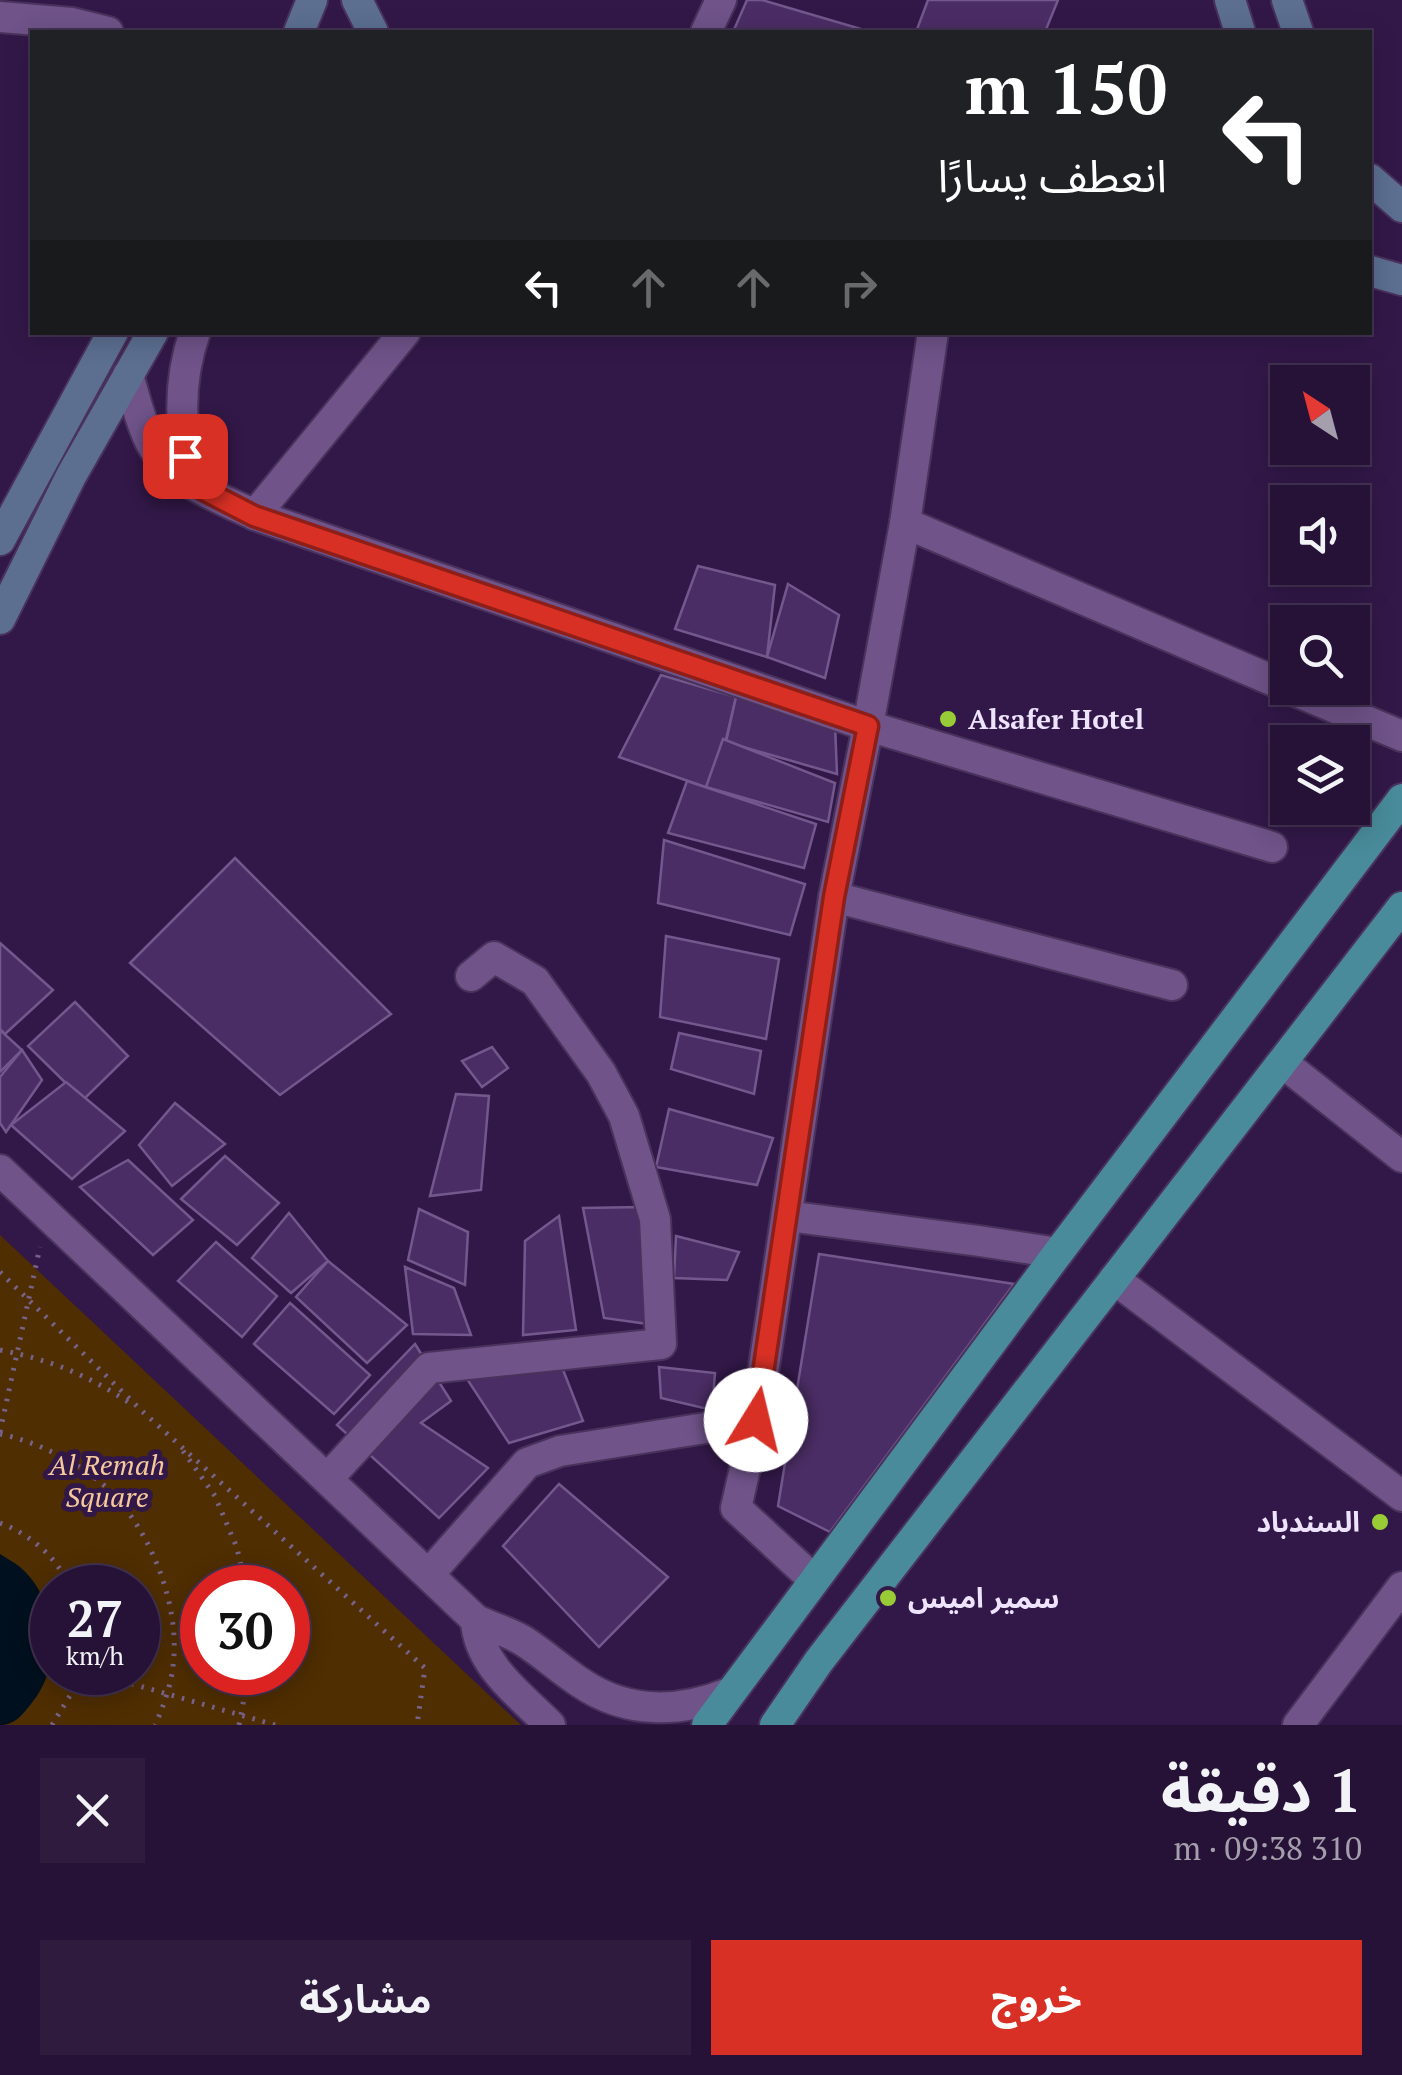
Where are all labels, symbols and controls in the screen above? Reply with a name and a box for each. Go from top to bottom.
text: 150 m [965,41,1167,134]
icon: left [1202,70,1332,200]
text: انعطف يسارًا [938,145,1167,205]
icon: left [516,260,571,315]
icon: ahead [621,260,676,315]
icon: ahead [726,260,781,315]
icon: right [831,260,886,315]
north arrow [1270,365,1370,465]
map controls [1270,365,1370,825]
pin [143,414,228,499]
icon: arrive [158,429,213,484]
button: sound [1270,485,1370,585]
button: search [1270,605,1370,705]
place label: Alsafer Hotel [968,700,1144,737]
marker: Alsafer Hotel [937,708,959,730]
button: layers [1270,725,1370,825]
position arrow [704,1368,808,1472]
park label: Al Remah Square [47,1446,165,1515]
place label: السندباد [1257,1503,1360,1540]
marker: السندباد [1369,1511,1391,1533]
speed limit sign: 30 [180,1565,310,1695]
place label: سمير اميس [908,1579,1059,1616]
text: 27 [67,1585,123,1651]
marker: سمير اميس [877,1587,899,1609]
text: km/h [66,1639,124,1672]
text: 1 دقيقة [1161,1750,1362,1829]
button: close [40,1758,145,1863]
text: 310 m · 09:38 [1174,1827,1362,1869]
button: مشاركة [40,1940,691,2055]
button: خروج [711,1940,1362,2055]

